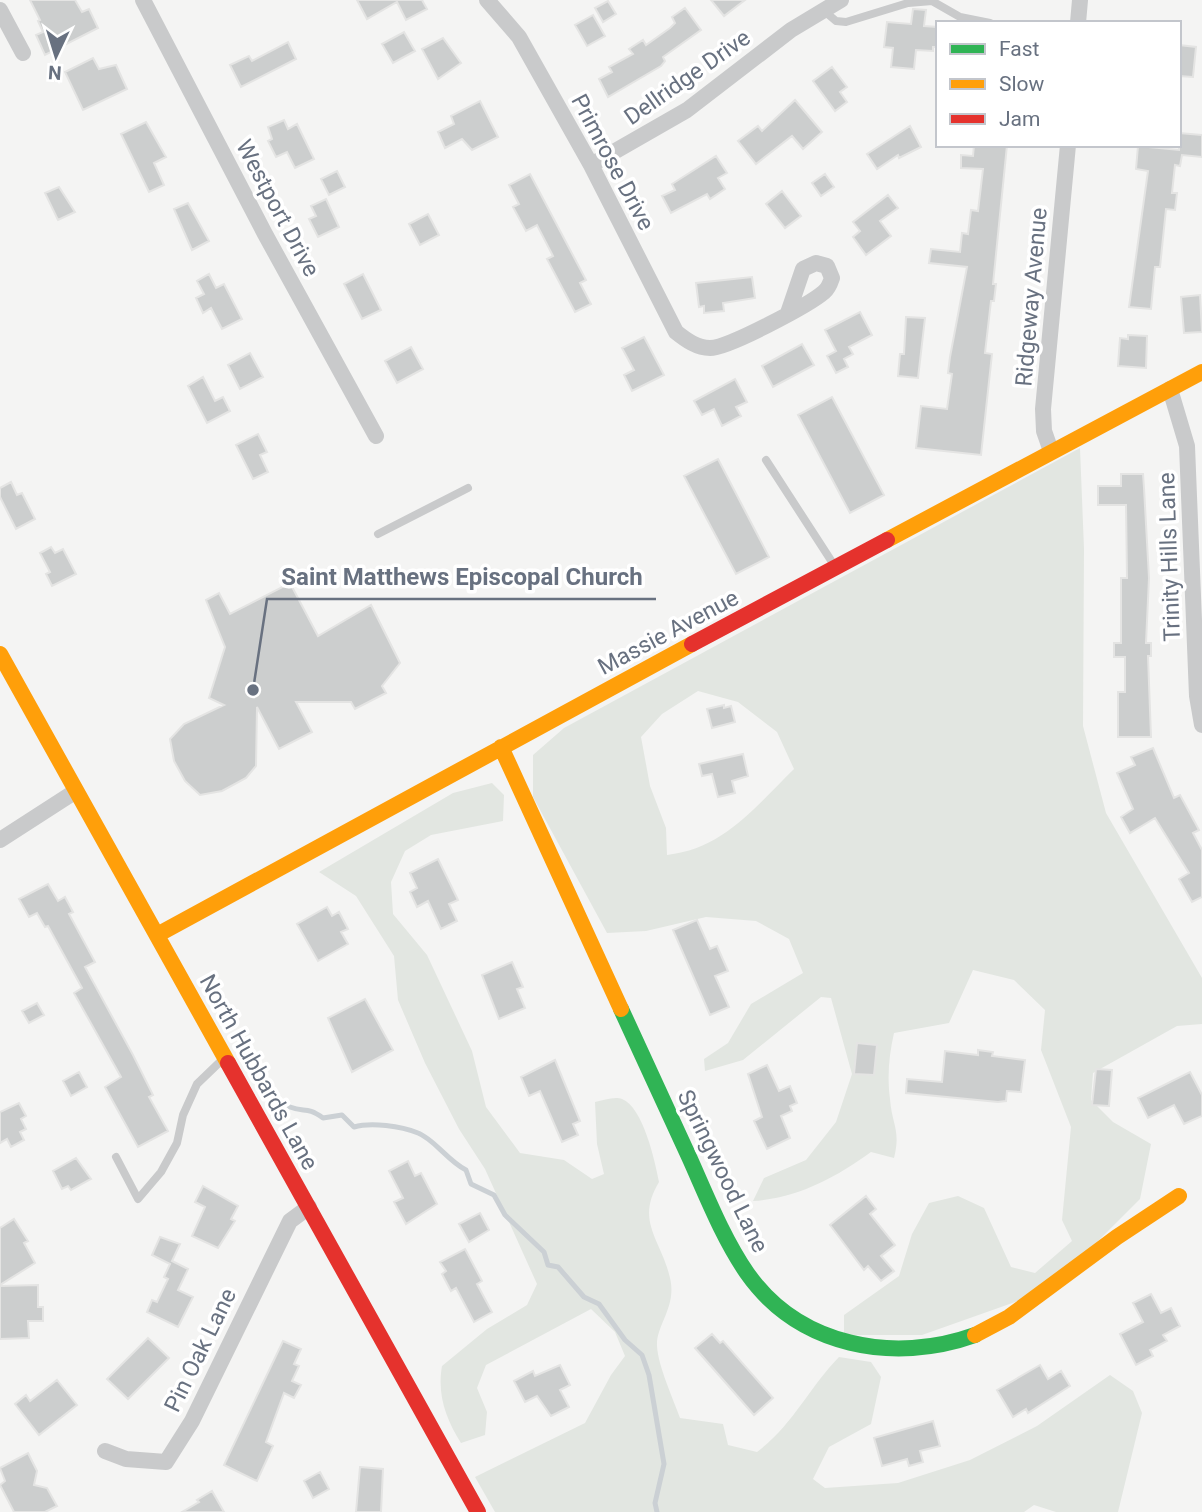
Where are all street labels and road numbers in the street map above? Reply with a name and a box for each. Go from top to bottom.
street label: Dellridge Drive [619,24,755,131]
street label: Primrose Drive [565,90,660,235]
street label: Westport Drive [230,135,325,281]
street label: Ridgeway Avenue [1010,207,1053,388]
street label: Trinity Hills Lane [1153,472,1186,642]
street label: Massie Avenue [593,584,743,681]
street label: North Hubbards Lane [194,970,323,1175]
street label: Springwood Lane [671,1085,774,1257]
street label: Pin Oak Lane [159,1284,242,1416]

